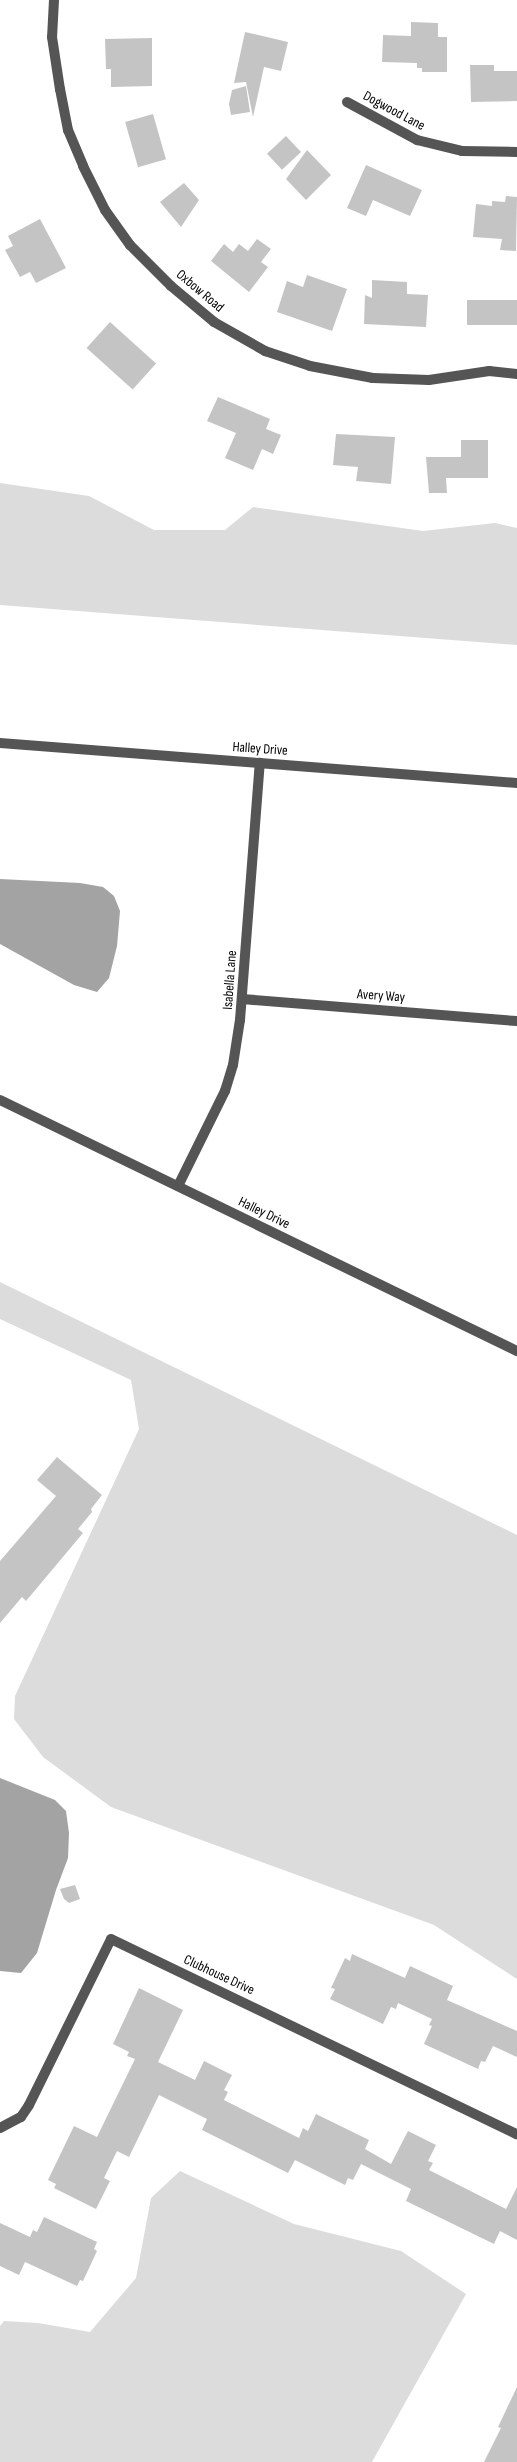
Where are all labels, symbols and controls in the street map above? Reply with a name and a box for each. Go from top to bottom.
street label: Dogwood Lane [360,88,428,134]
street label: Oxbow Road [173,266,227,316]
street label: Halley Drive [232,739,288,759]
street label: Isabella Lane [220,950,240,1010]
street label: Avery Way [356,986,406,1006]
street label: Halley Drive [235,1193,293,1233]
street label: Clubhouse Drive [181,1951,257,1999]

